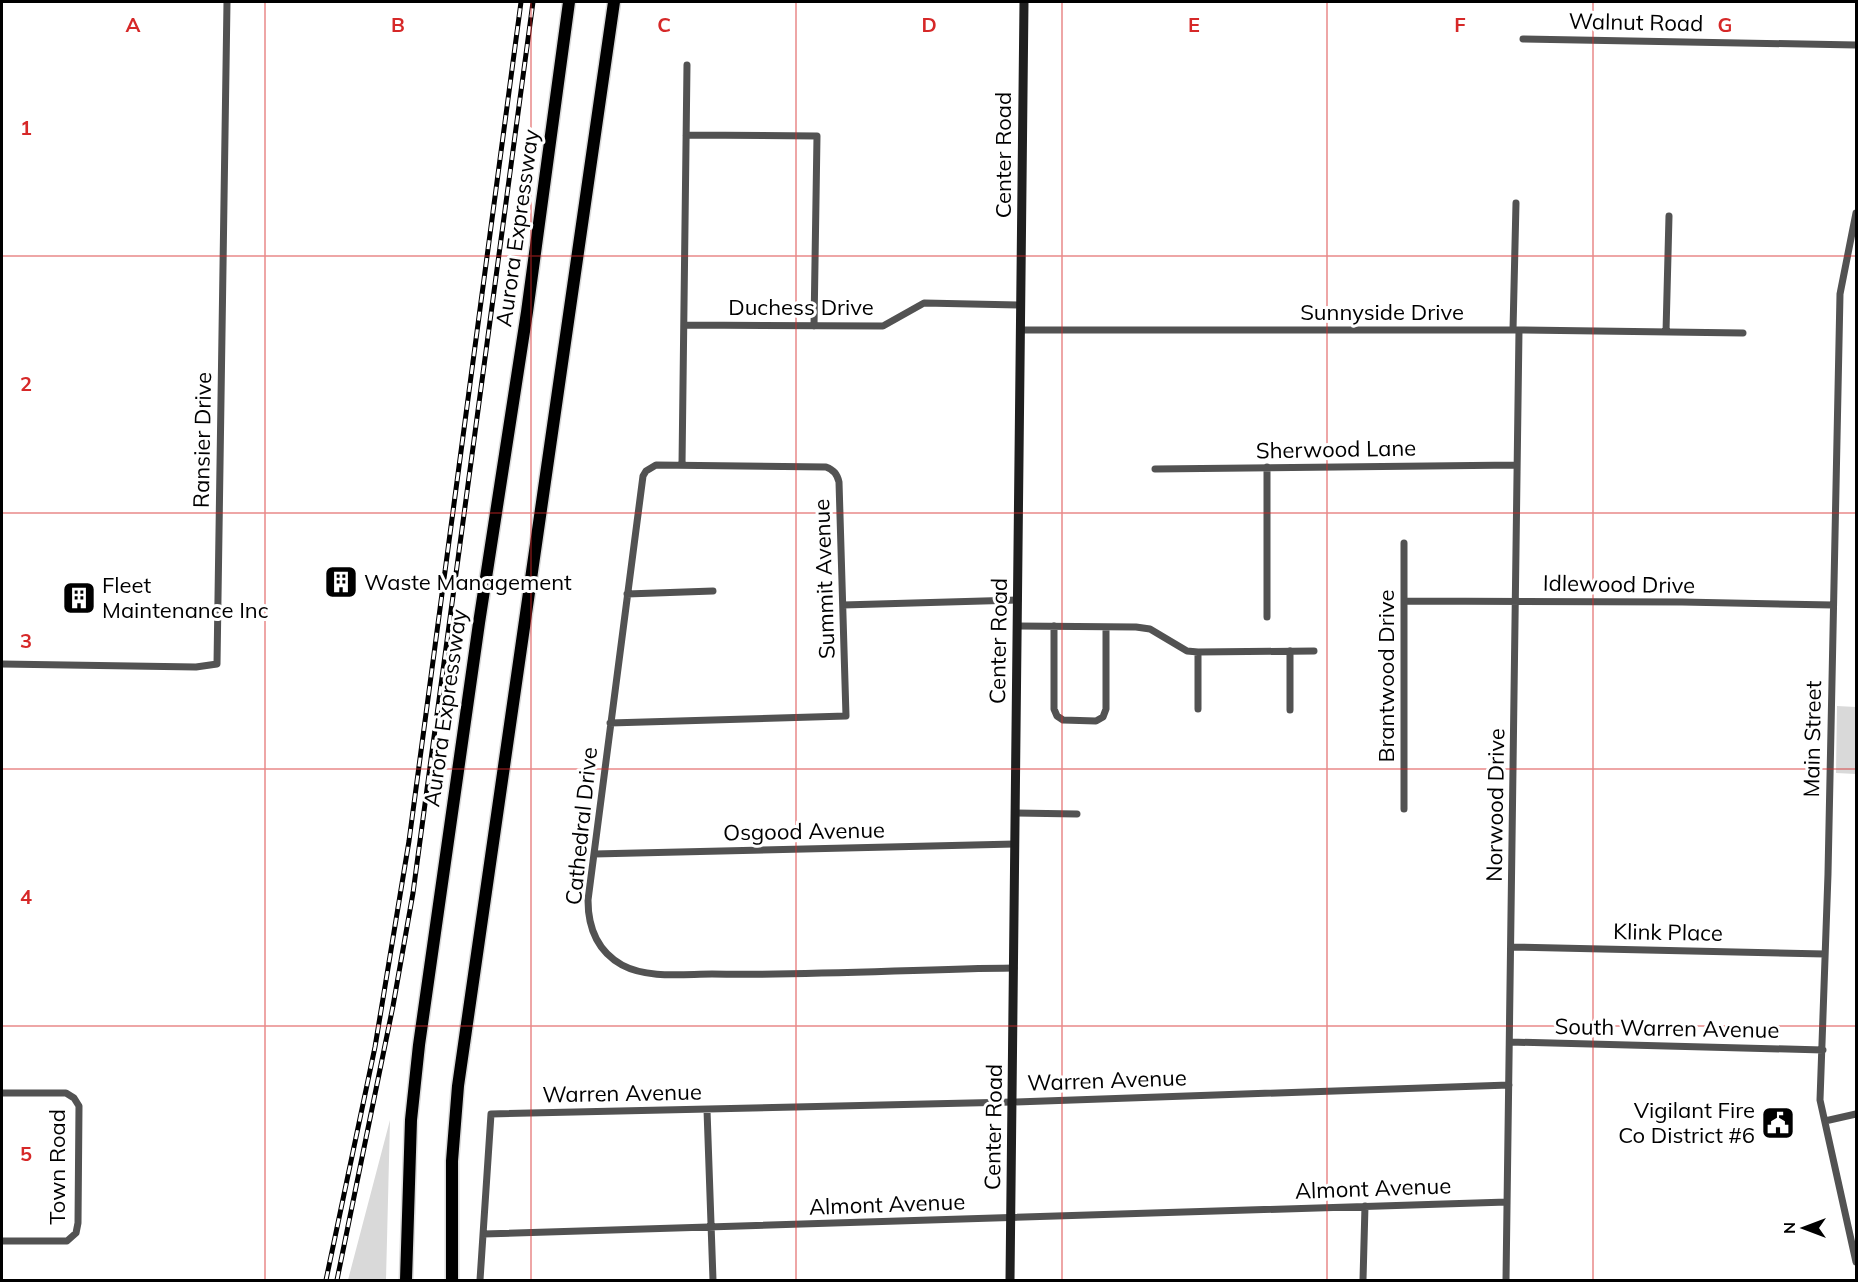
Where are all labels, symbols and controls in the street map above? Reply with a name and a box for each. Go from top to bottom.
street label: Walnut Road [1568,7,1704,37]
text: A [126,12,141,37]
text: B [391,12,405,37]
text: C [657,12,671,37]
text: D [921,12,937,37]
text: E [1188,12,1200,37]
text: F [1454,12,1466,37]
text: G [1718,12,1732,37]
street label: Center Road [989,92,1017,218]
text: 1 [20,115,32,140]
street label: Aurora Expressway [489,127,545,329]
street label: Duchess Drive [728,293,874,321]
street label: Sunnyside Drive [1300,298,1464,326]
text: 2 [20,371,32,396]
street label: Ransier Drive [187,372,217,508]
street label: Sherwood Lane [1256,434,1416,464]
street label: Summit Avenue [807,498,841,660]
building icon: Waste Management [323,564,359,600]
place label: Waste Management [364,568,572,596]
street label: Idlewood Drive [1543,569,1695,599]
place label: Fleet Maintenance Inc [102,571,269,624]
street label: Center Road [983,578,1013,704]
building icon: Fleet Maintenance Inc [61,580,97,616]
street label: Brantwood Drive [1372,590,1400,762]
street label: Aurora Expressway [417,607,473,809]
text: 3 [20,628,32,653]
street label: Main Street [1797,680,1827,798]
street label: Norwood Drive [1480,728,1510,882]
street label: Cathedral Drive [559,746,603,906]
street label: Osgood Avenue [723,816,885,846]
text: 4 [20,884,32,909]
street label: Klink Place [1613,917,1723,947]
street label: South Warren Avenue [1554,1012,1780,1044]
street label: Warren Avenue [1027,1063,1187,1097]
street label: Center Road [978,1064,1008,1190]
street label: Warren Avenue [542,1078,702,1108]
place label: Vigilant Fire Co District #6 [1618,1096,1755,1149]
public building icon: Vigilant Fire Co District #6 [1760,1105,1796,1141]
street label: Town Road [43,1109,71,1225]
text: 5 [20,1141,32,1166]
street label: Almont Avenue [1294,1171,1452,1205]
street label: Almont Avenue [808,1187,966,1221]
north arrow [1774,1198,1834,1258]
text: N [1779,1222,1799,1234]

